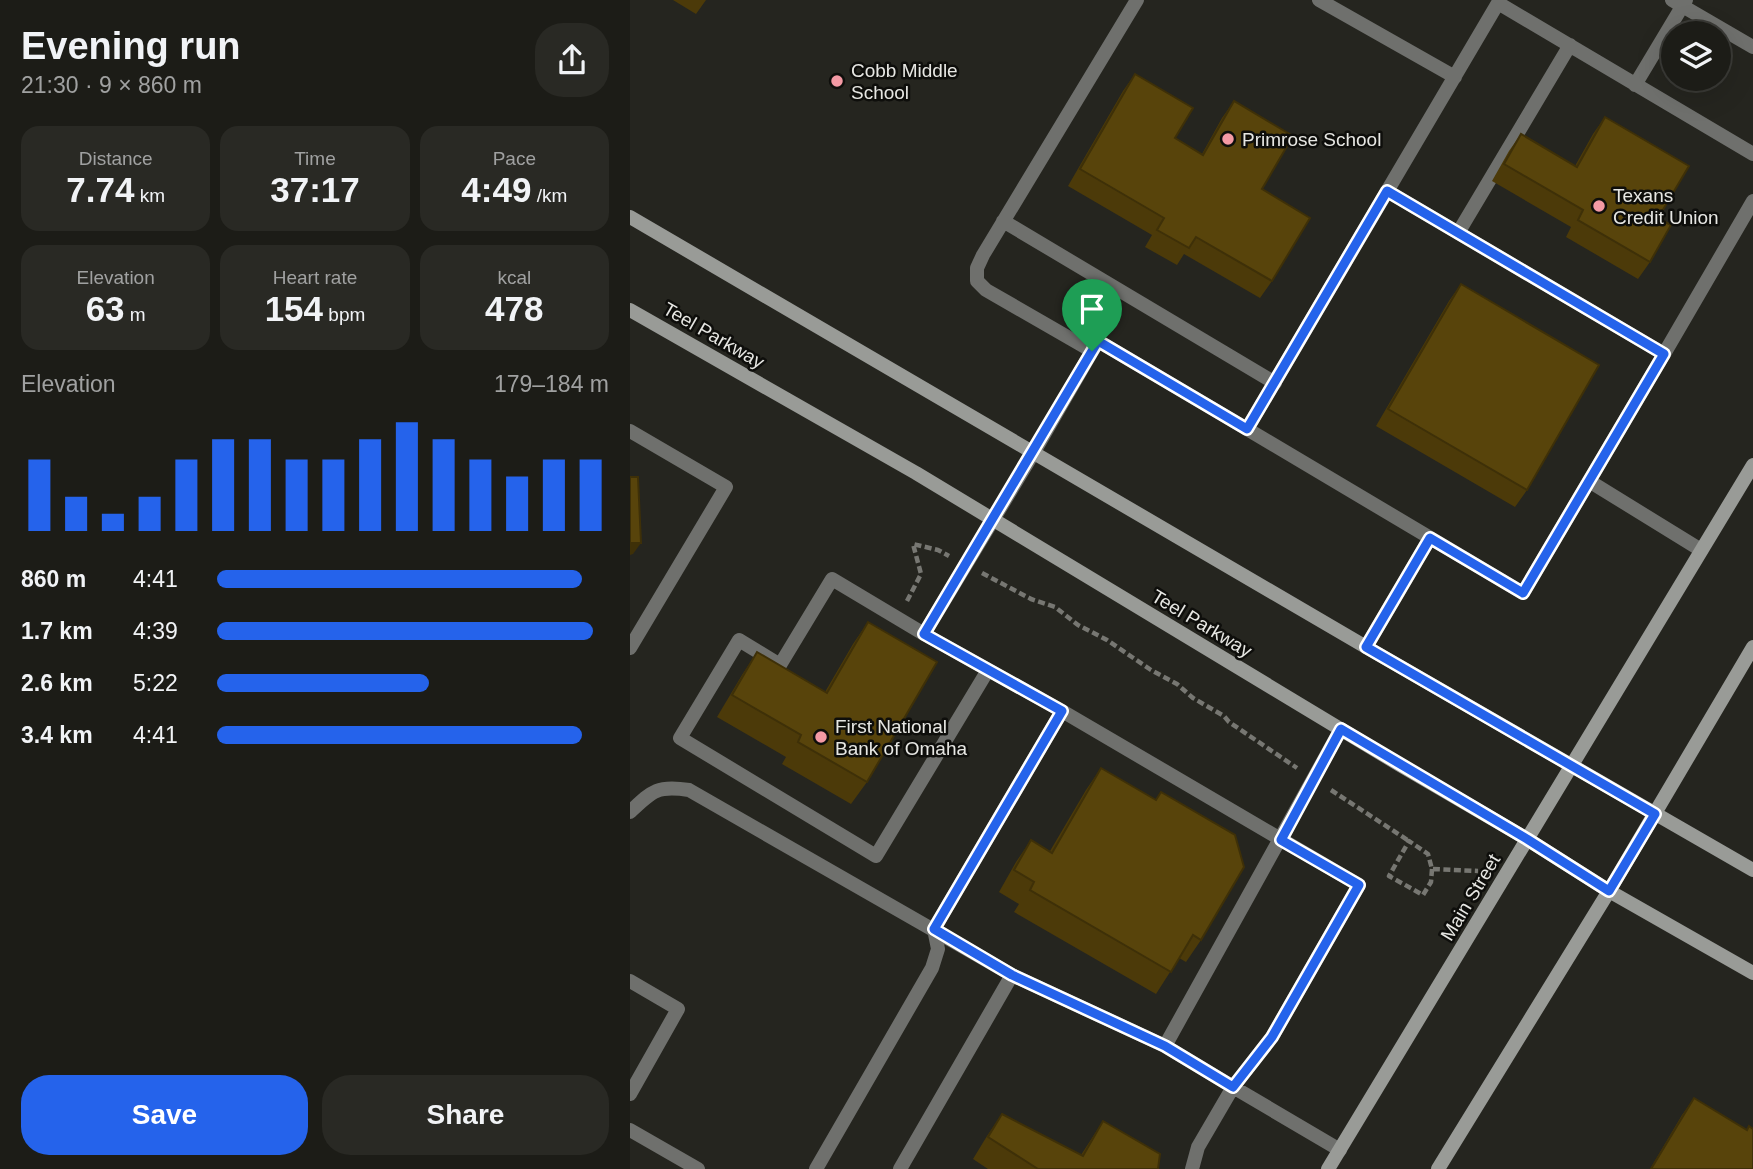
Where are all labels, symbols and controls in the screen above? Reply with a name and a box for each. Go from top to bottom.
map controls [1661,21,1731,91]
button: layers [1661,21,1731,91]
button: share [535,23,609,97]
text: Evening run [21,25,241,67]
place label: Cobb Middle School [851,60,958,103]
text: 21:30 · 9 × 860 m [21,72,202,98]
marker: Cobb Middle School [829,73,845,89]
place label: Primrose School [1242,129,1381,150]
marker: Primrose School [1220,131,1236,147]
text: Distance [79,148,153,169]
text: Time [294,148,336,169]
text: Pace [493,148,536,169]
text: 7.74 [66,170,134,209]
text: 37:17 [270,170,360,209]
text: 4:49 [461,170,531,209]
text: km [134,185,165,206]
text: /km [531,185,567,206]
place label: Texans Credit Union [1613,185,1719,228]
marker: Texans Credit Union [1591,198,1607,214]
text: Elevation [77,267,155,288]
text: Heart rate [273,267,357,288]
text: kcal [497,267,531,288]
pin [1062,279,1122,351]
text: 63 [86,289,125,328]
text: 154 [265,289,323,328]
text: 478 [485,289,544,328]
icon: arrive [1073,290,1111,328]
street label: Teel Parkway [660,298,768,373]
text: m [125,304,146,325]
text: bpm [323,304,365,325]
text: Elevation [21,371,116,397]
text: 179–184 m [494,371,609,397]
text: 860 m [21,566,86,592]
text: 4:41 [133,566,178,592]
street label: Teel Parkway [1148,585,1256,662]
text: 1.7 km [21,618,93,644]
text: 4:39 [133,618,178,644]
text: 2.6 km [21,670,93,696]
text: 5:22 [133,670,178,696]
place label: First National Bank of Omaha [835,716,967,759]
text: 3.4 km [21,722,93,748]
text: 4:41 [133,722,178,748]
marker: First National Bank of Omaha [813,729,829,745]
street label: Main Street [1436,850,1505,944]
button: Save [21,1075,308,1155]
button: Share [322,1075,609,1155]

